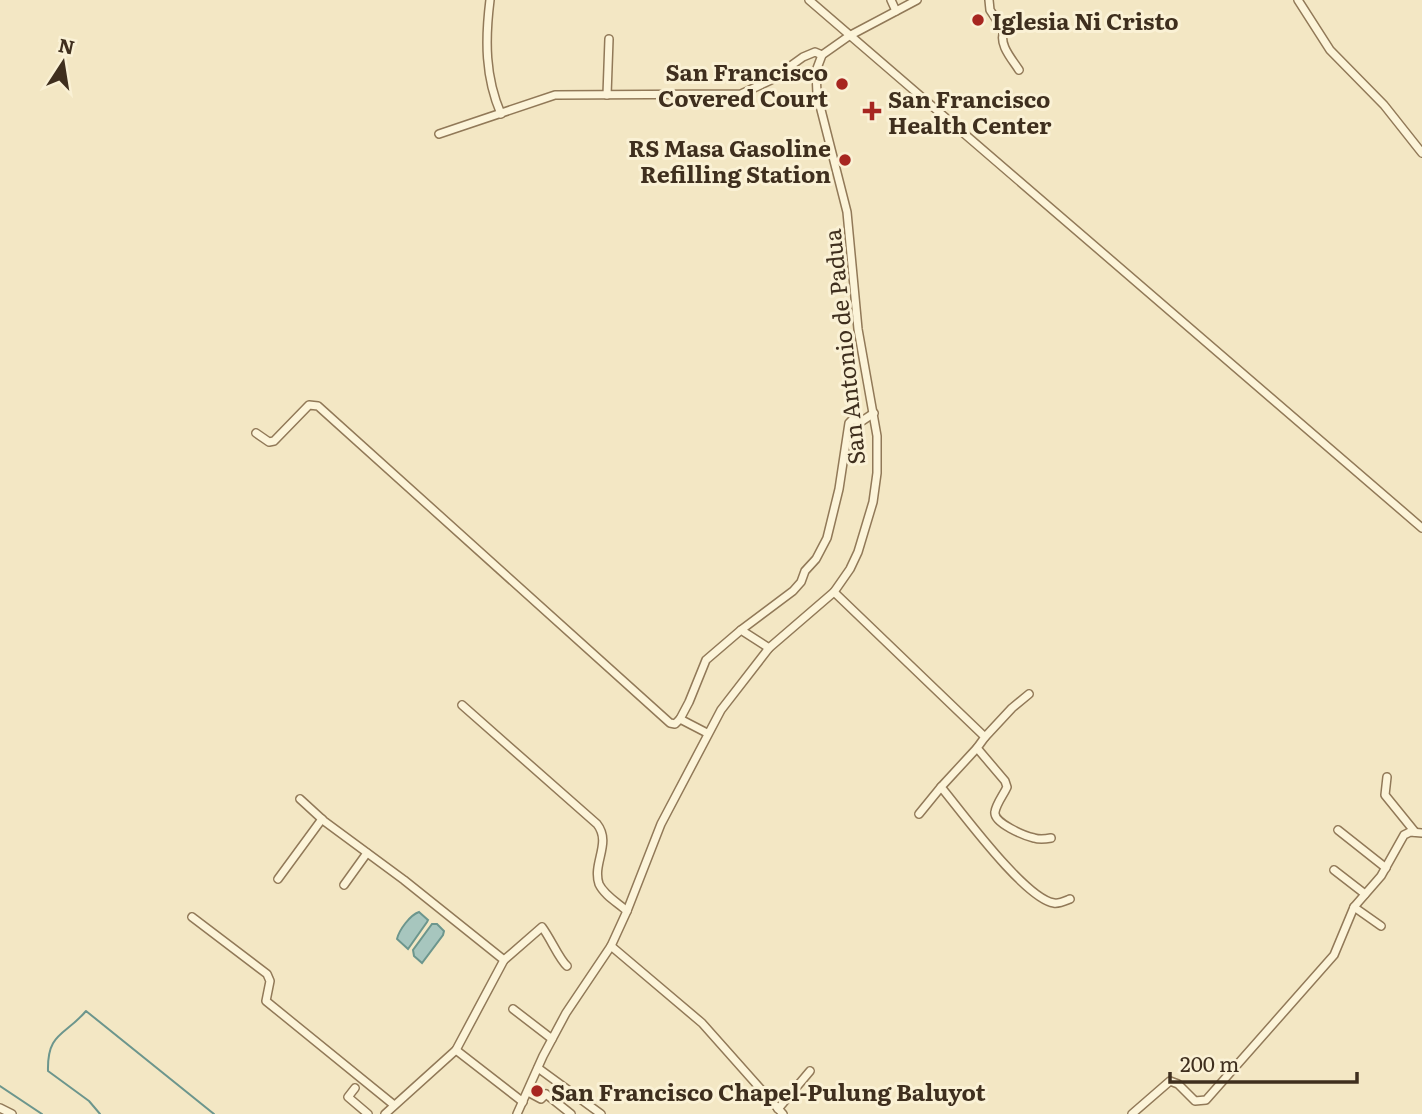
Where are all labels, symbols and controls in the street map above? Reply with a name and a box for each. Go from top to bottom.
place label: Iglesia Ni Cristo [992,3,1179,37]
marker: Iglesia Ni Cristo [970,12,986,28]
north arrow [28,28,98,98]
text: N [56,30,78,61]
place label: San Francisco Covered Court [658,54,828,114]
marker: San Francisco Covered Court [834,76,850,92]
place label: San Francisco Health Center [888,81,1052,141]
marker: San Francisco Health Center [862,101,882,121]
place label: RS Masa Gasoline Refilling Station [628,130,831,190]
marker: RS Masa Gasoline Refilling Station [837,152,853,168]
street label: San Antonio de Padua [814,227,872,467]
scale bar [1170,1040,1357,1084]
text: 200 m [1180,1047,1240,1078]
place label: San Francisco Chapel-Pulung Baluyot [551,1074,986,1108]
marker: San Francisco Chapel-Pulung Baluyot [529,1083,545,1099]

